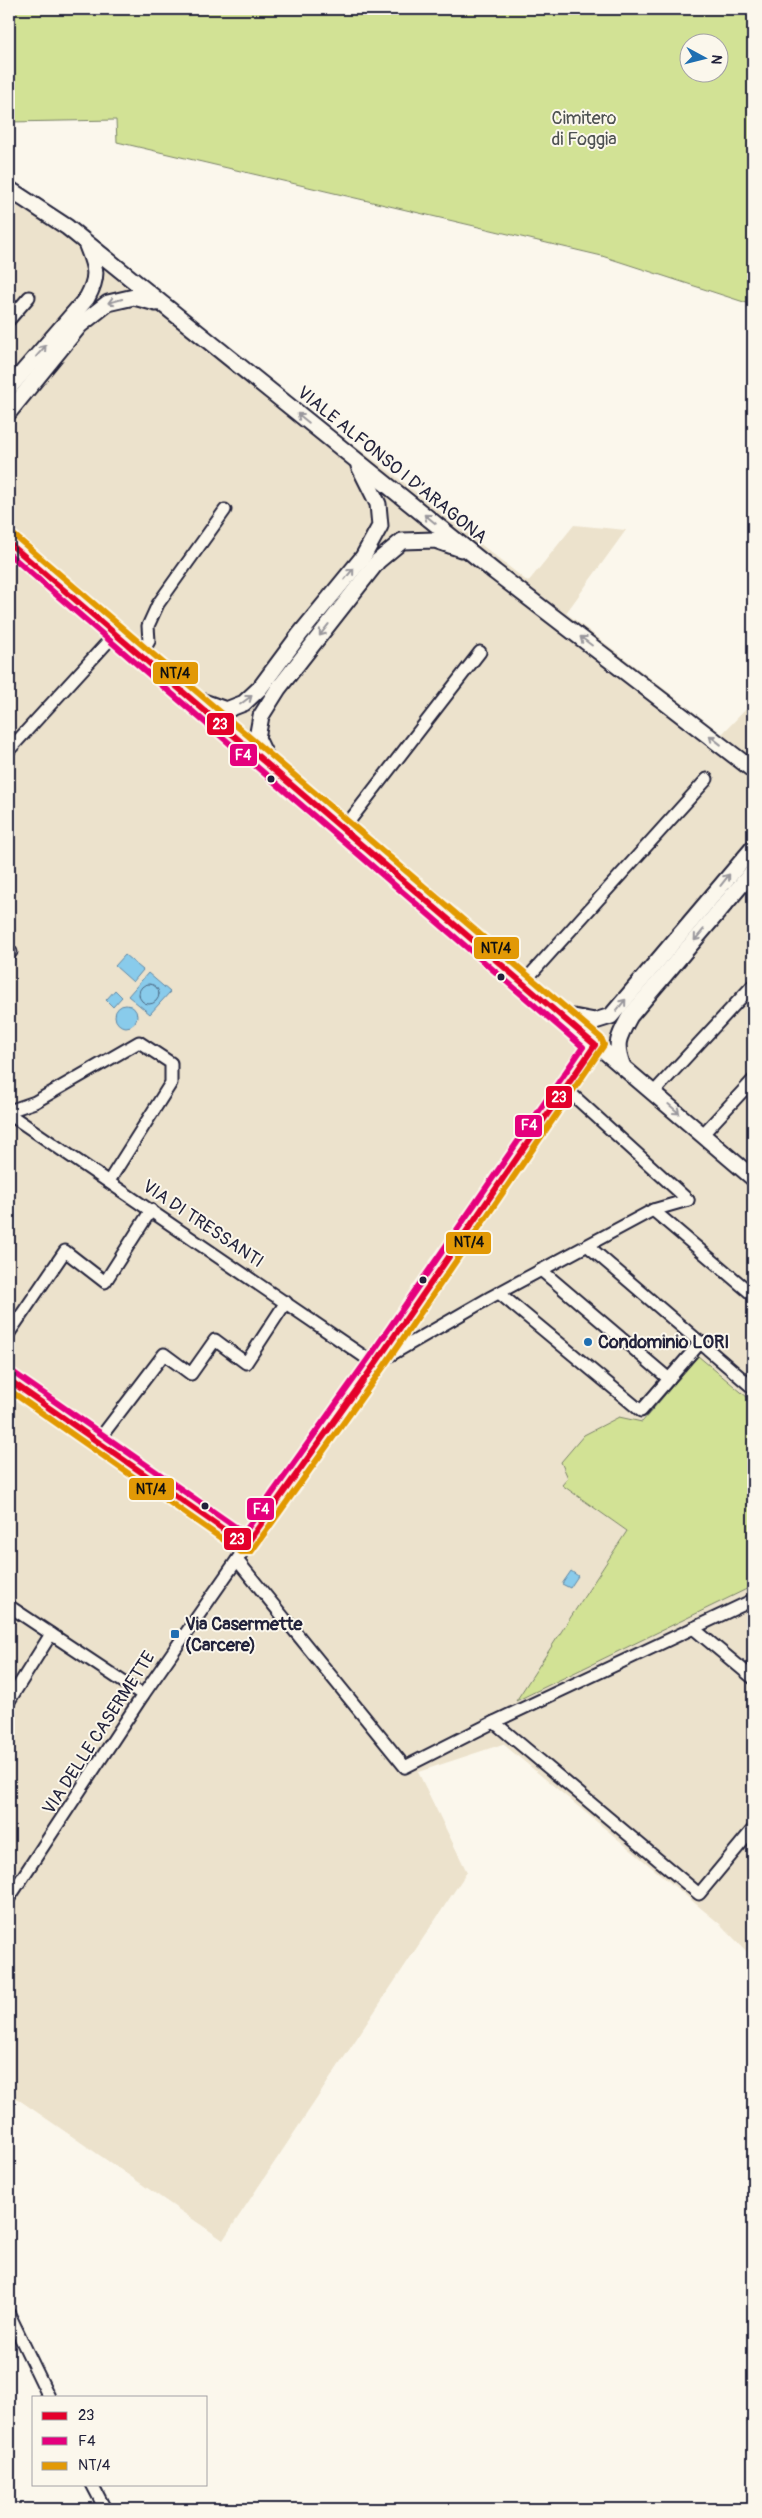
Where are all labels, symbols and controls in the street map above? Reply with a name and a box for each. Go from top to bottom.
north arrow [680,32,730,82]
text: N [707,54,725,65]
park label: Cimitero di Foggia [551,107,617,151]
one-way arrow [107,297,123,307]
one-way arrow [35,345,46,358]
street label: VIALE ALFONSO I D'ARAGONA [292,381,492,549]
one-way arrow [297,412,310,423]
one-way arrow [424,514,437,525]
one-way arrow [343,568,354,581]
one-way arrow [319,623,329,637]
one-way arrow [579,636,593,646]
line badge: NT/4 [152,661,199,685]
text: NT/4 [160,665,191,682]
one-way arrow [239,694,252,705]
line badge: 23 [206,712,235,736]
text: 23 [212,716,228,733]
one-way arrow [708,735,722,745]
line badge: F4 [229,743,258,767]
text: F4 [235,747,252,764]
unlabelled marker [266,774,276,784]
one-way arrow [720,874,731,887]
one-way arrow [694,929,705,942]
line badge: NT/4 [473,936,520,960]
text: NT/4 [481,940,512,957]
unlabelled marker [496,972,506,982]
one-way arrow [616,998,627,1011]
line badge: 23 [545,1085,573,1109]
text: 23 [551,1089,567,1106]
one-way arrow [667,1103,680,1115]
line badge: F4 [514,1114,543,1138]
text: F4 [521,1117,538,1134]
street label: VIA DI TRESSANTI [138,1175,268,1273]
line badge: NT/4 [445,1231,492,1255]
text: NT/4 [454,1234,485,1251]
unlabelled marker [418,1275,428,1285]
place label: Condominio LORI [598,1331,729,1354]
marker: Condominio LORI [582,1336,594,1348]
line badge: NT/4 [128,1477,175,1501]
text: NT/4 [136,1481,167,1498]
line badge: F4 [246,1497,275,1521]
unlabelled marker [200,1501,210,1511]
text: F4 [253,1501,270,1518]
line badge: 23 [223,1527,252,1551]
text: 23 [229,1531,245,1548]
place label: Via Casermette (Carcere) [185,1613,303,1657]
marker: Via Casermette (Carcere) [169,1628,181,1640]
street label: VIA DELLE CASERMETTE [38,1647,160,1819]
legend [32,2396,208,2486]
text: 23 [78,2406,94,2425]
text: F4 [78,2432,96,2451]
text: NT/4 [78,2456,111,2475]

